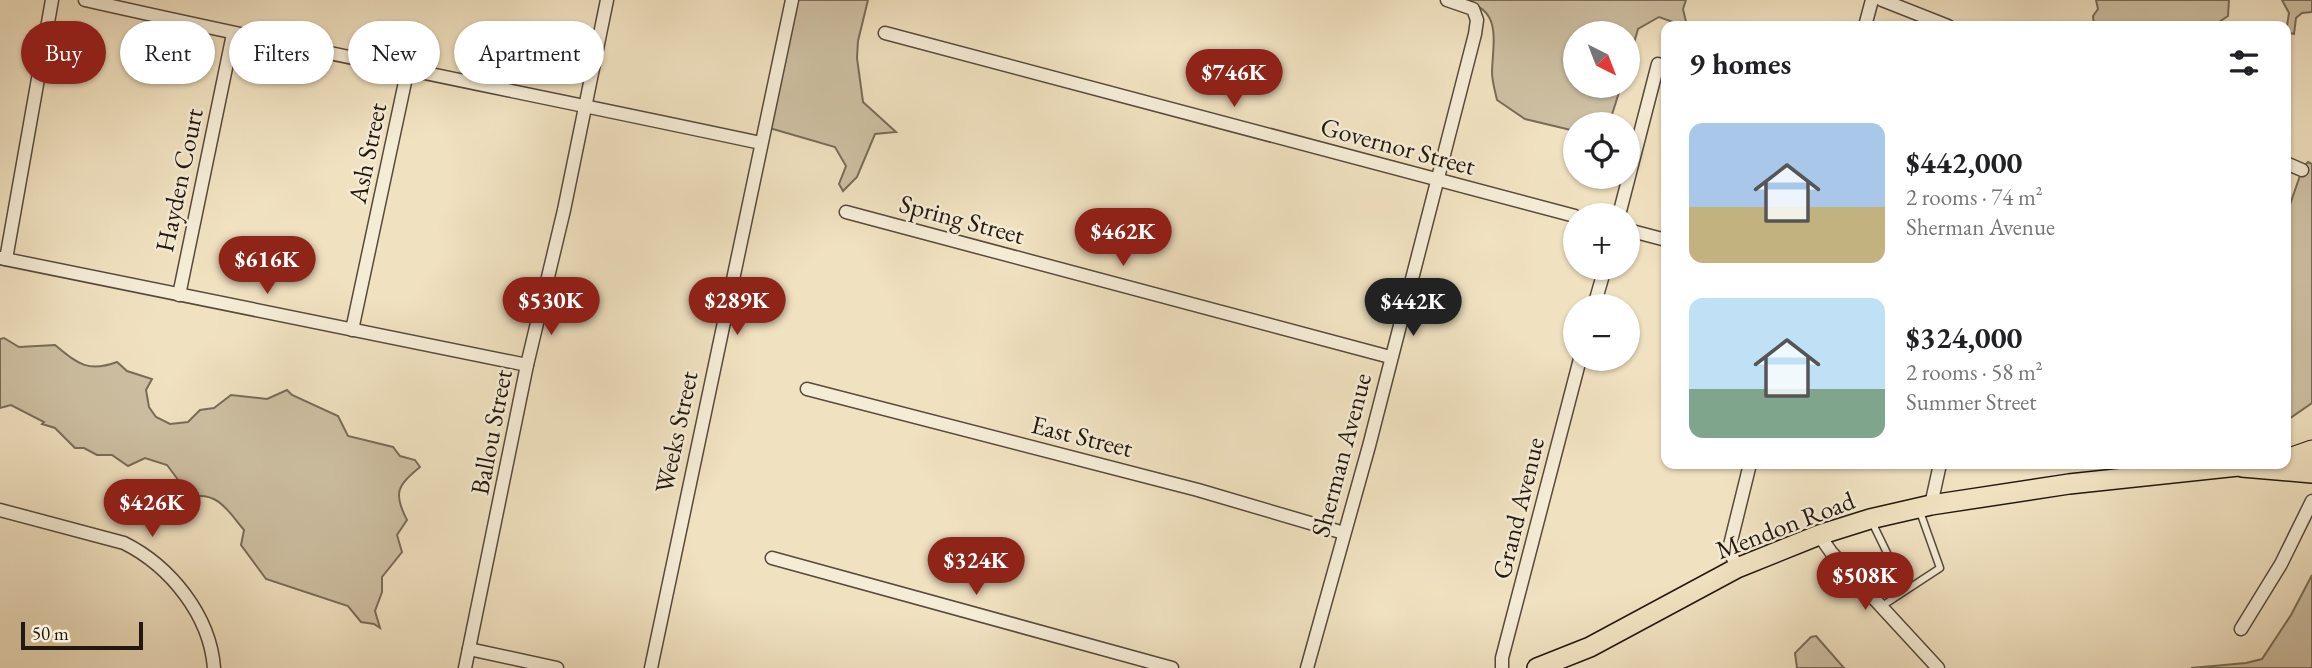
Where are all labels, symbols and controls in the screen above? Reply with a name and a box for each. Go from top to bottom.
chip: Buy [21,21,106,84]
chip: Rent [120,21,215,84]
chip: Filters [229,21,334,84]
chip: New [348,21,440,84]
chip: Apartment [454,21,604,84]
north arrow [1563,21,1640,98]
map controls [1563,21,1640,371]
text: 9 homes [1689,44,1791,83]
icon: filters [2225,44,2263,82]
pin: $746K [1185,50,1283,109]
text: $746K [1202,57,1266,87]
street label: Ash Street [340,100,394,207]
street label: Hayden Court [147,105,211,255]
street label: Governor Street [1317,109,1479,183]
button: locate [1563,112,1640,189]
text: $442,000 [1906,143,2022,182]
icon: home [1745,151,1829,235]
text: 2 rooms · 74 m² [1906,182,2043,212]
street label: Spring Street [896,186,1028,252]
button: + [1563,203,1640,280]
pin: $462K [1074,208,1172,268]
text: Sherman Avenue [1906,212,2055,242]
text: $462K [1091,216,1155,246]
pin: $616K [218,236,316,296]
text: $616K [235,244,299,274]
pin: $530K [502,278,600,337]
pin: $289K [688,278,786,337]
pin: $442K [1364,278,1462,338]
text: $530K [519,285,583,315]
text: $289K [705,285,769,315]
text: $442K [1381,286,1445,316]
button: − [1563,294,1640,371]
text: $324,000 [1906,318,2022,357]
icon: home [1745,326,1829,410]
text: 2 rooms · 58 m² [1906,357,2043,387]
street label: Ballou Street [462,366,520,498]
street label: Weeks Street [646,368,706,496]
street label: Sherman Avenue [1303,369,1379,541]
text: Summer Street [1906,387,2036,417]
street label: East Street [1028,407,1136,465]
street label: Grand Avenue [1484,434,1552,582]
pin: $426K [103,480,201,539]
street label: Mendon Road [1711,483,1860,567]
text: $426K [120,487,184,517]
pin: $324K [927,538,1025,597]
text: $324K [944,545,1008,575]
pin: $508K [1816,552,1914,612]
text: $508K [1833,560,1897,590]
scale bar [21,619,144,651]
text: 50 m [32,621,69,646]

